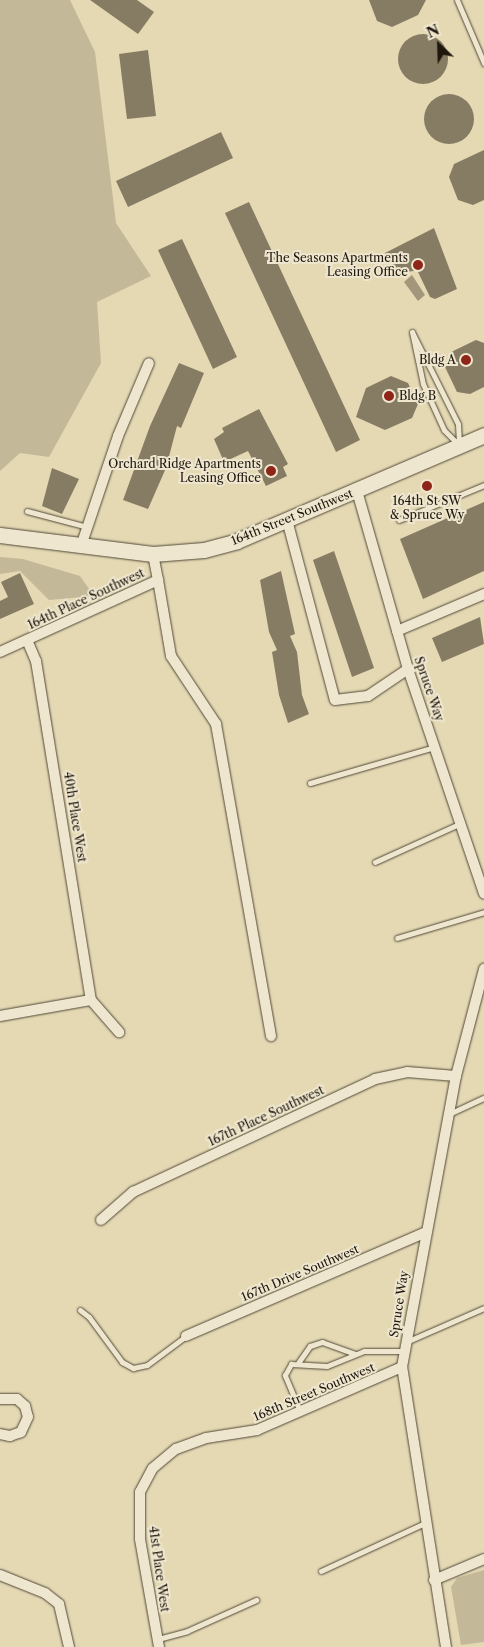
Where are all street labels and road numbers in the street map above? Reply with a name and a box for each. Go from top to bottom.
street label: 164th Street Southwest [229,486,355,548]
street label: 164th Place Southwest [25,566,147,632]
street label: Spruce Way [411,655,447,723]
street label: 40th Place West [61,771,89,863]
street label: 167th Place Southwest [206,1083,326,1149]
street label: 167th Drive Southwest [239,1242,361,1304]
street label: Spruce Way [387,1269,411,1339]
street label: 168th Street Southwest [251,1360,377,1424]
street label: 41st Place West [146,1525,172,1613]

